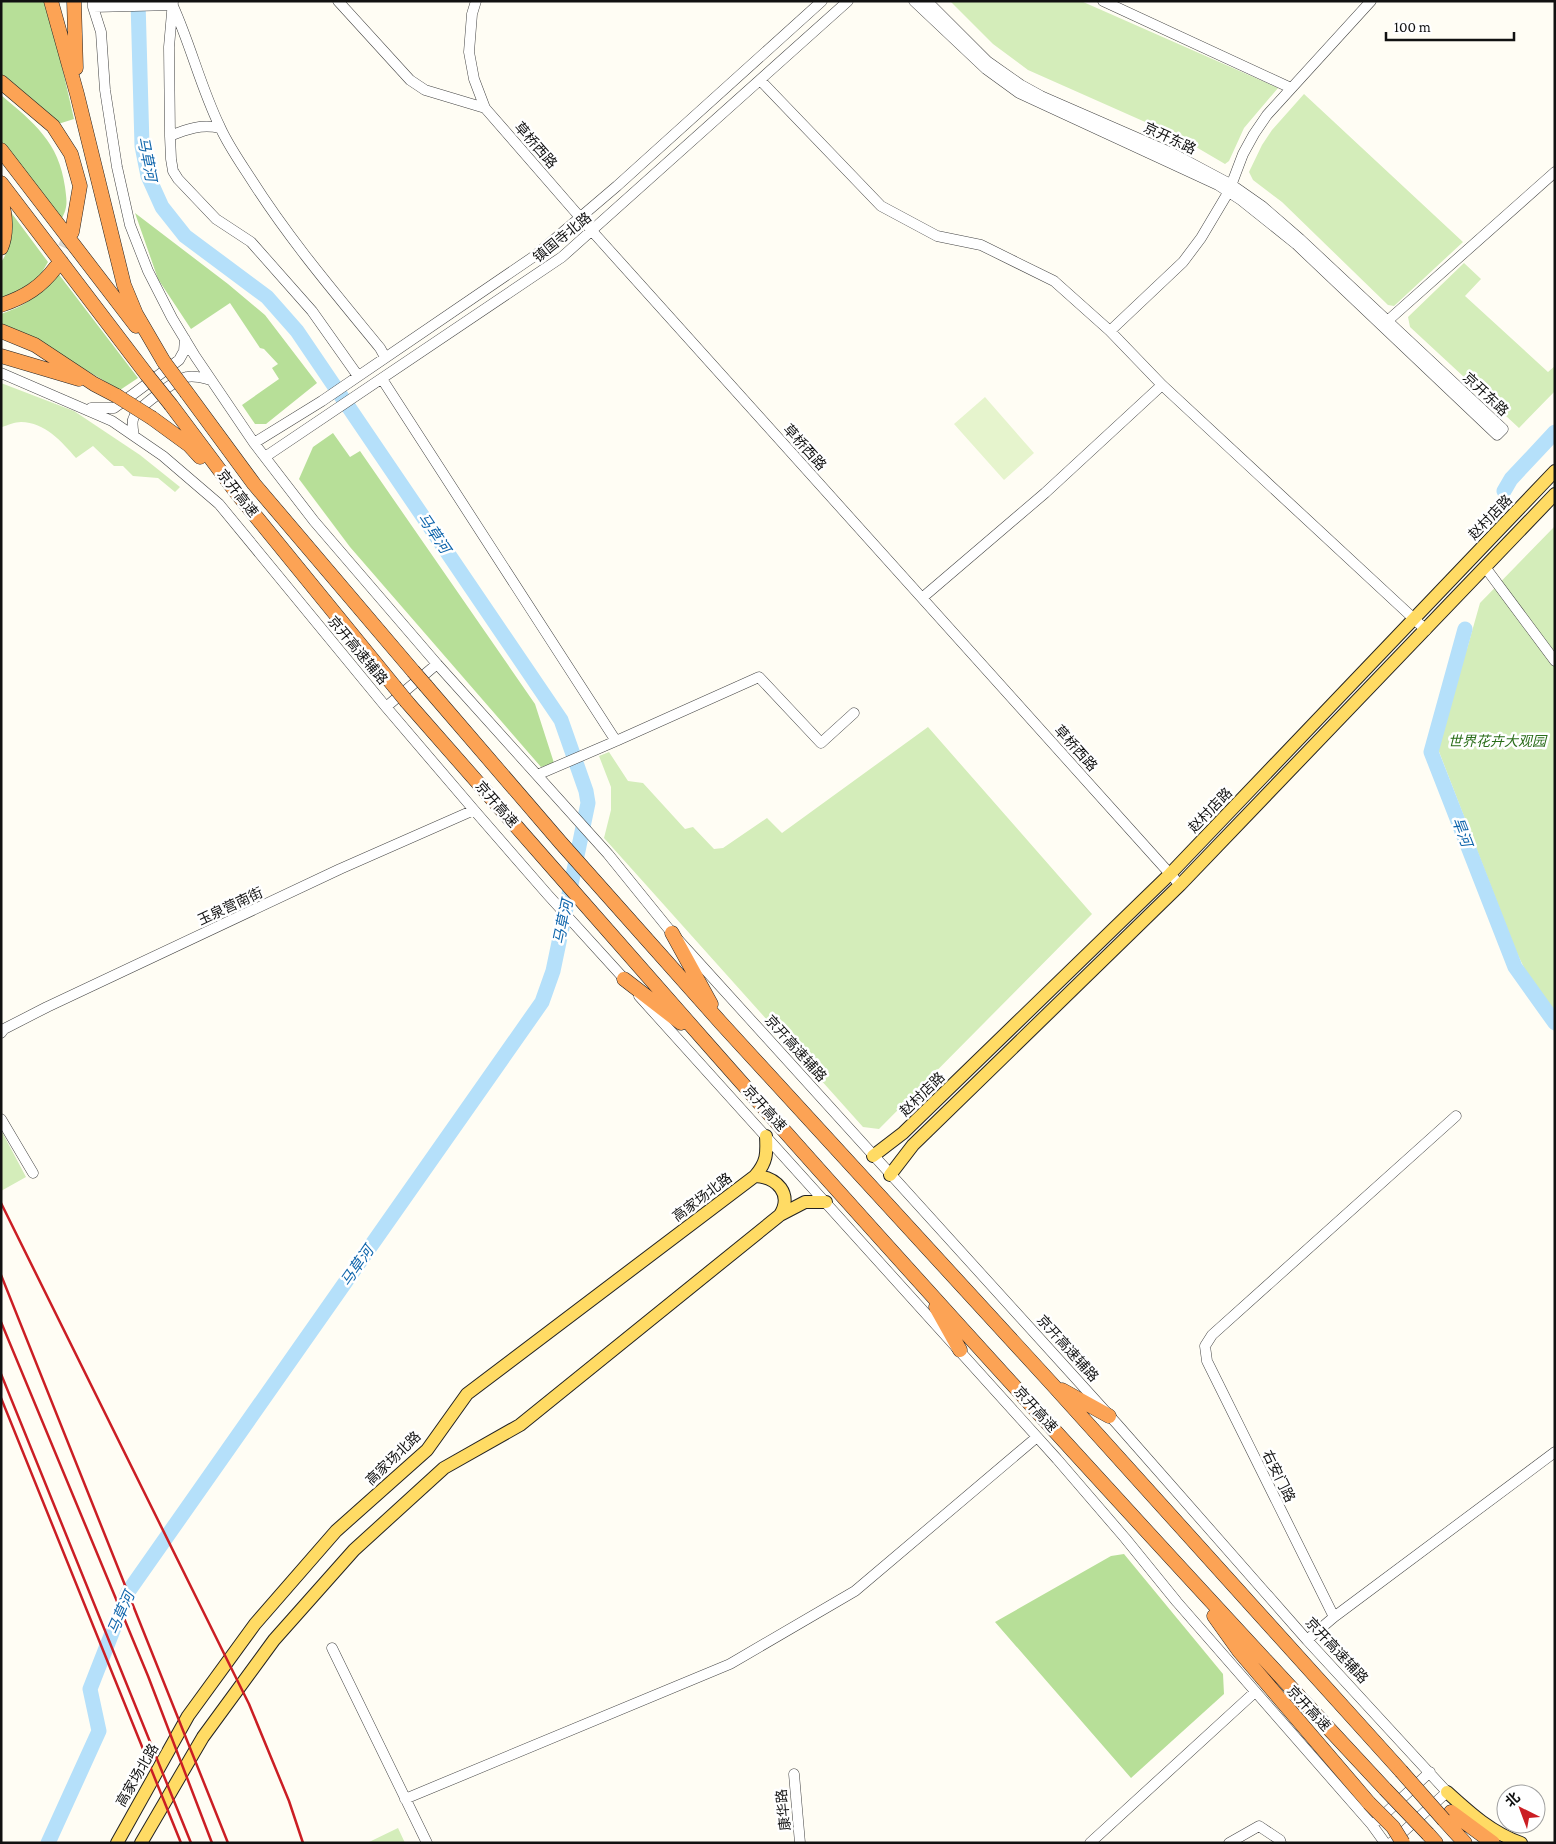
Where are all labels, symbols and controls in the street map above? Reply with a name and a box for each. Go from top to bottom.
scale bar [1386,10,1514,42]
text: 100 m [1394,19,1431,35]
street label: 草桥西路 [512,119,560,171]
street label: 京开东路 [1141,119,1199,157]
water label: 马草河 [135,135,160,186]
street label: 镇国寺北路 [530,209,594,265]
street label: 京开东路 [1460,369,1512,419]
street label: 草桥西路 [780,421,830,473]
street label: 京开高速 [214,466,262,520]
street label: 赵村店路 [1464,491,1515,543]
water label: 马草河 [415,510,455,559]
street label: 京开高速辅路 [325,613,391,687]
street label: 草桥西路 [1051,722,1101,774]
park label: 世界花卉大观园 [1448,733,1548,749]
street label: 京开高速 [473,778,521,830]
street label: 赵村店路 [1184,784,1235,836]
water label: 旱河 [1449,815,1476,852]
street label: 玉泉营南街 [195,884,265,928]
water label: 马草河 [550,895,576,946]
street label: 京开高速辅路 [762,1011,830,1085]
street label: 赵村店路 [896,1069,948,1120]
street label: 京开高速 [740,1082,790,1134]
street label: 高家场北路 [669,1170,735,1224]
water label: 马草河 [338,1241,378,1289]
street label: 京开高速辅路 [1034,1311,1102,1385]
street label: 京开高速 [1011,1383,1061,1435]
street label: 高家场北路 [362,1428,424,1488]
street label: 右安门路 [1260,1447,1298,1505]
water label: 马草河 [105,1586,139,1637]
street label: 京开高速辅路 [1303,1614,1371,1686]
street label: 京开高速 [1284,1682,1334,1734]
street label: 高家场北路 [113,1741,161,1809]
north arrow [1496,1784,1546,1834]
street label: 康华路 [773,1788,793,1832]
text: 北 [1502,1789,1523,1810]

